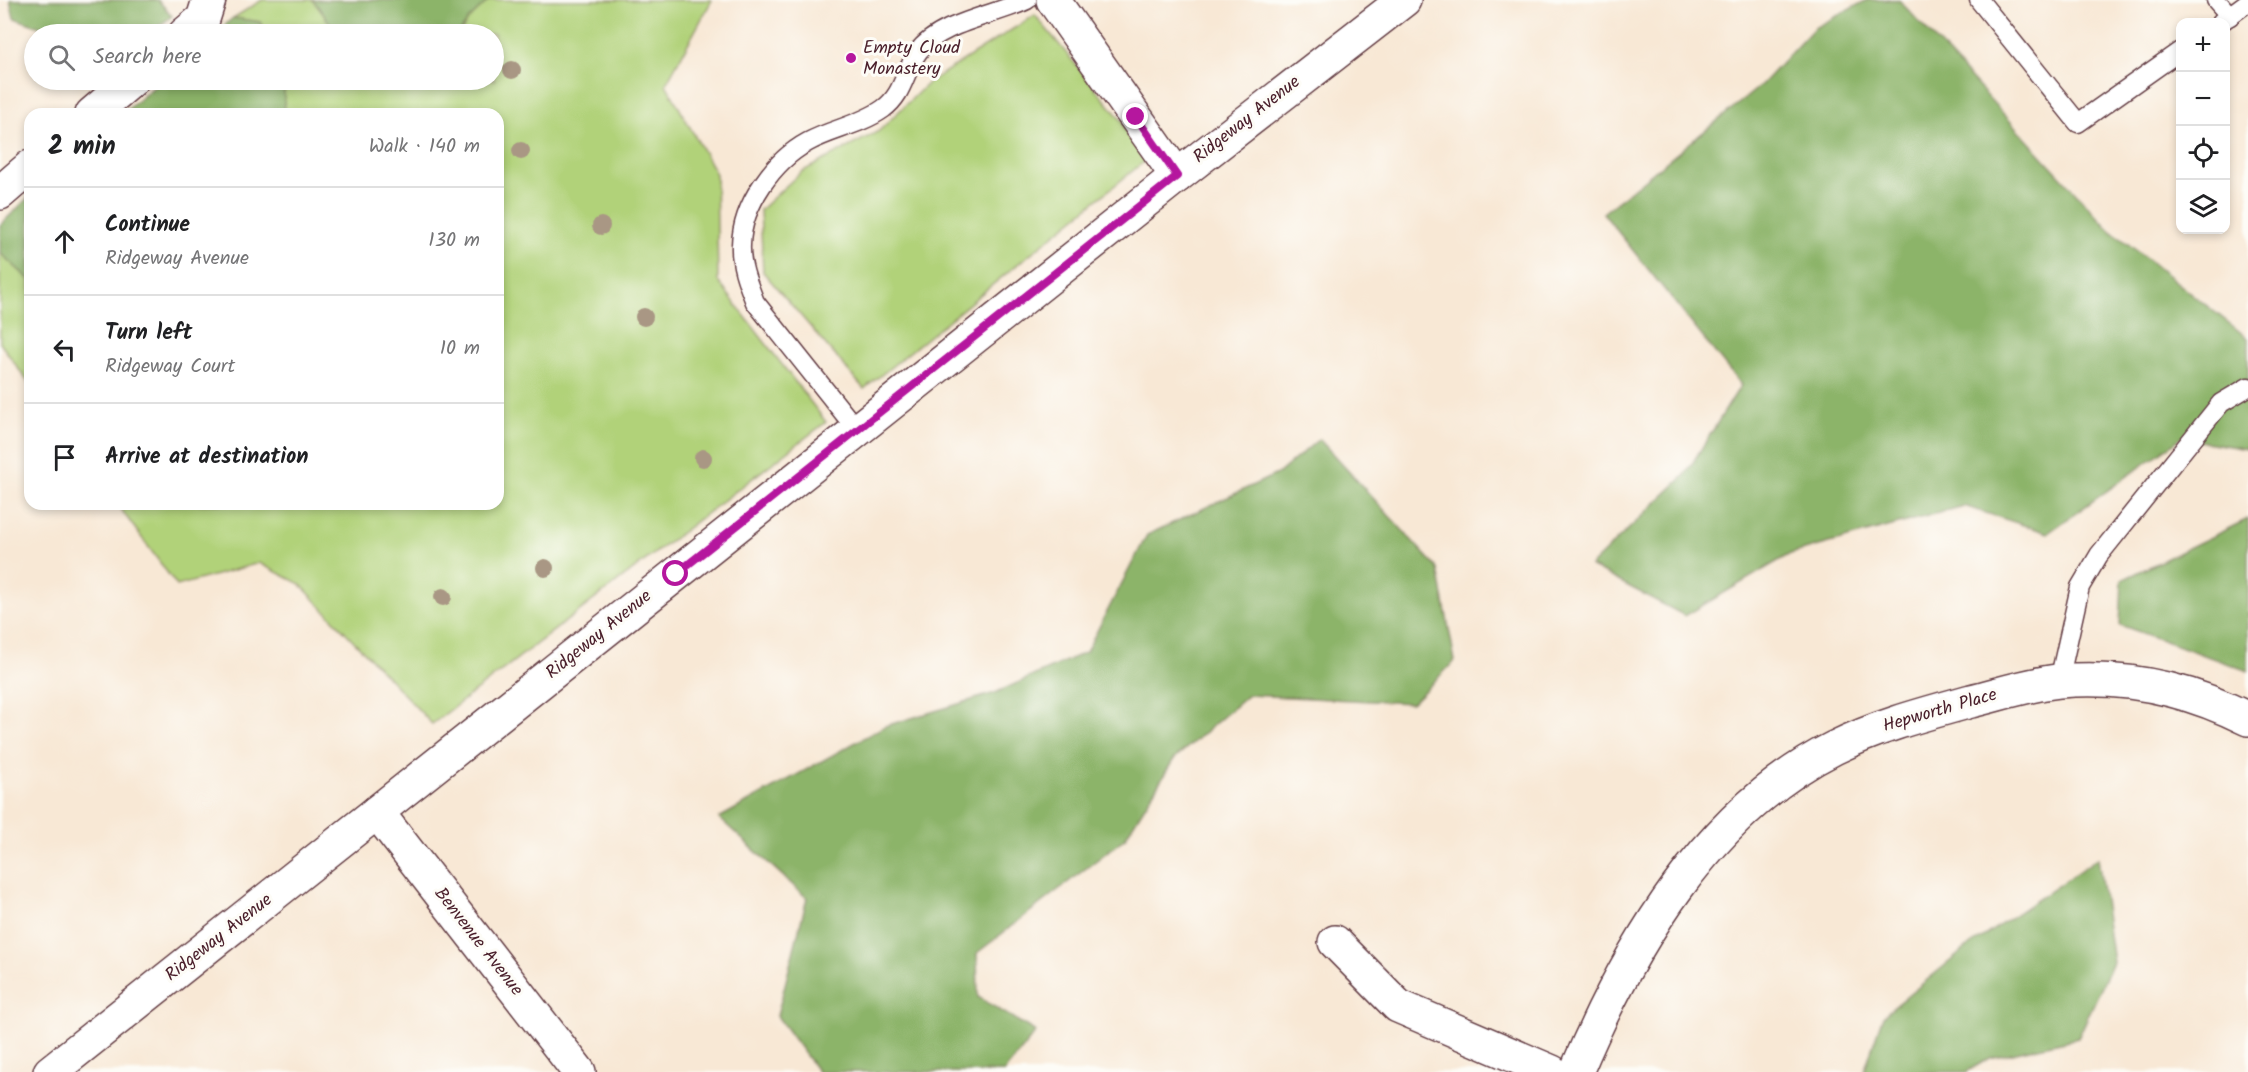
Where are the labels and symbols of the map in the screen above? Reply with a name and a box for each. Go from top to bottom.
place label: Empty Cloud Monastery [863,34,961,84]
marker: Empty Cloud Monastery [844,51,858,65]
street label: Ridgeway Avenue [1187,69,1307,171]
route end [1122,103,1148,129]
route start [662,560,688,586]
street label: Ridgeway Avenue [540,583,658,687]
street label: Hepworth Place [1879,681,2001,741]
street label: Benvenue Avenue [426,881,530,1003]
street label: Ridgeway Avenue [159,887,279,989]

